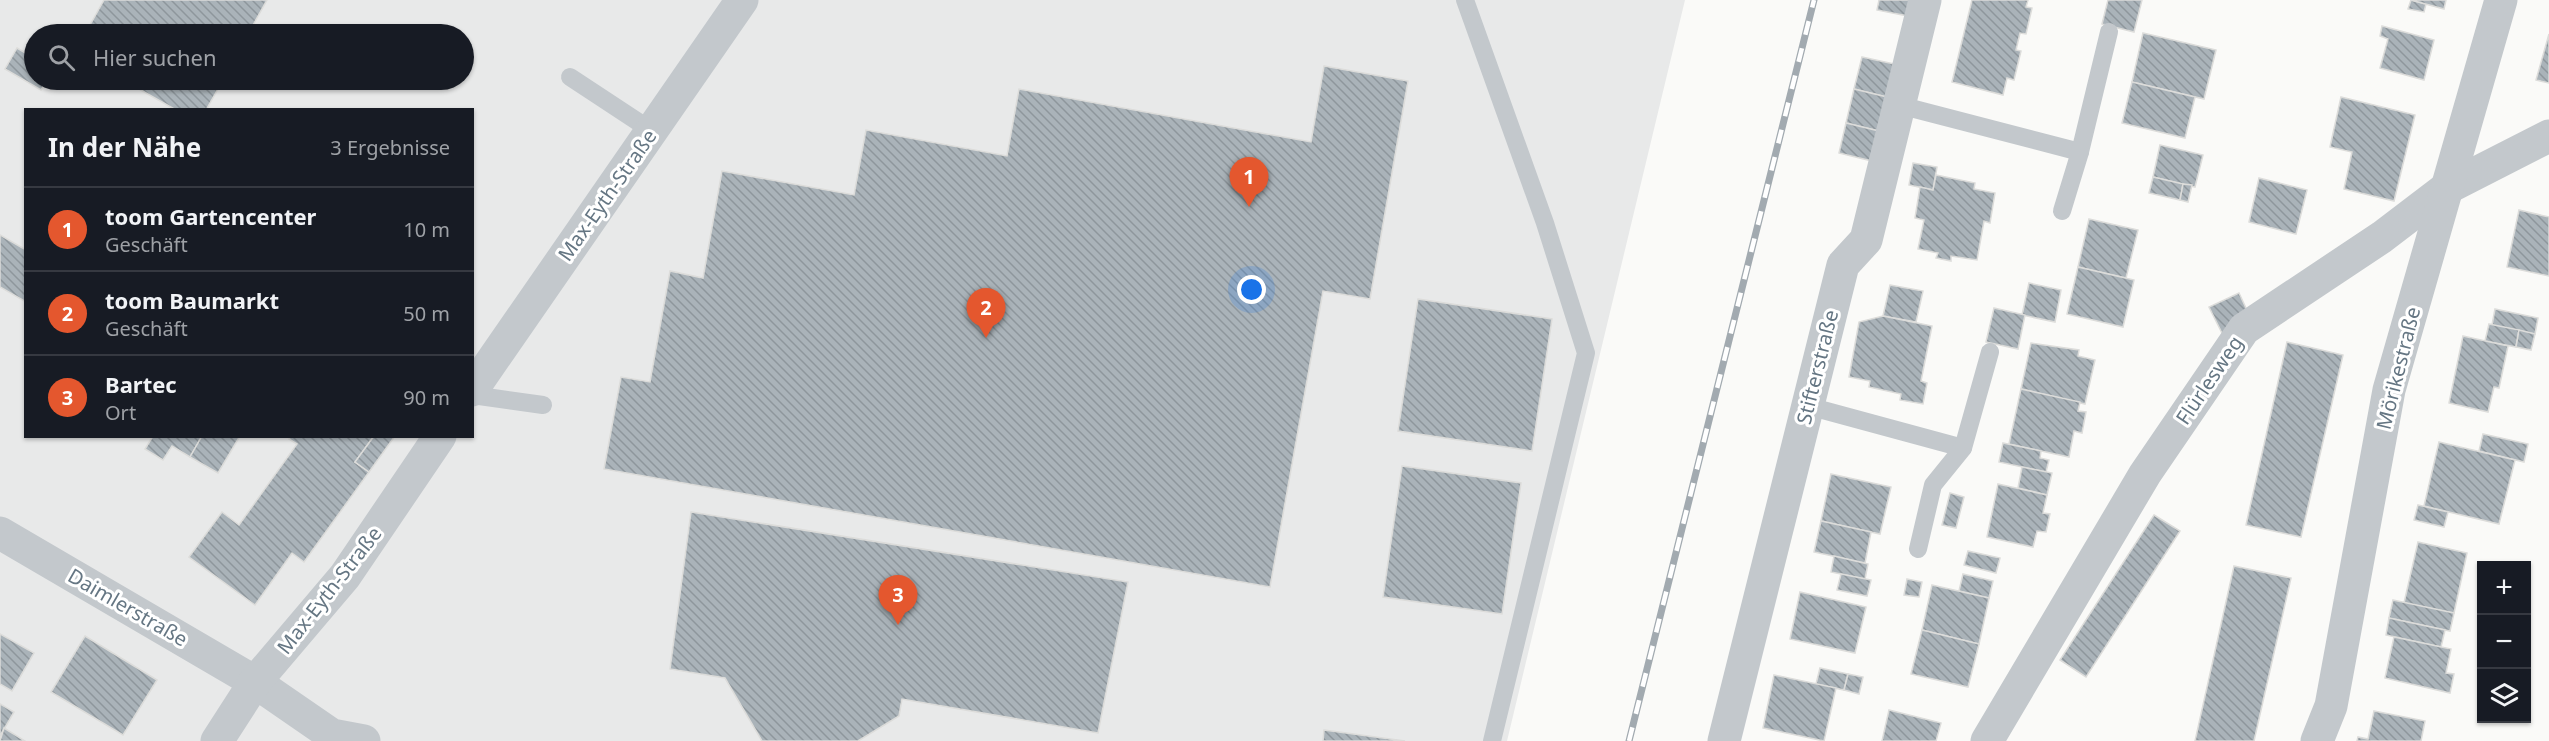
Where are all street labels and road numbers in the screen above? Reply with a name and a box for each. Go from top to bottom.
street label: Max-Eyth-Straße [552,124,662,266]
street label: Mörikestraße [2370,304,2426,432]
street label: Stifterstraße [1790,307,1844,427]
street label: Flürlesweg [2169,330,2249,430]
street label: Max-Eyth-Straße [271,521,387,659]
street label: Daimlerstraße [63,562,193,652]

